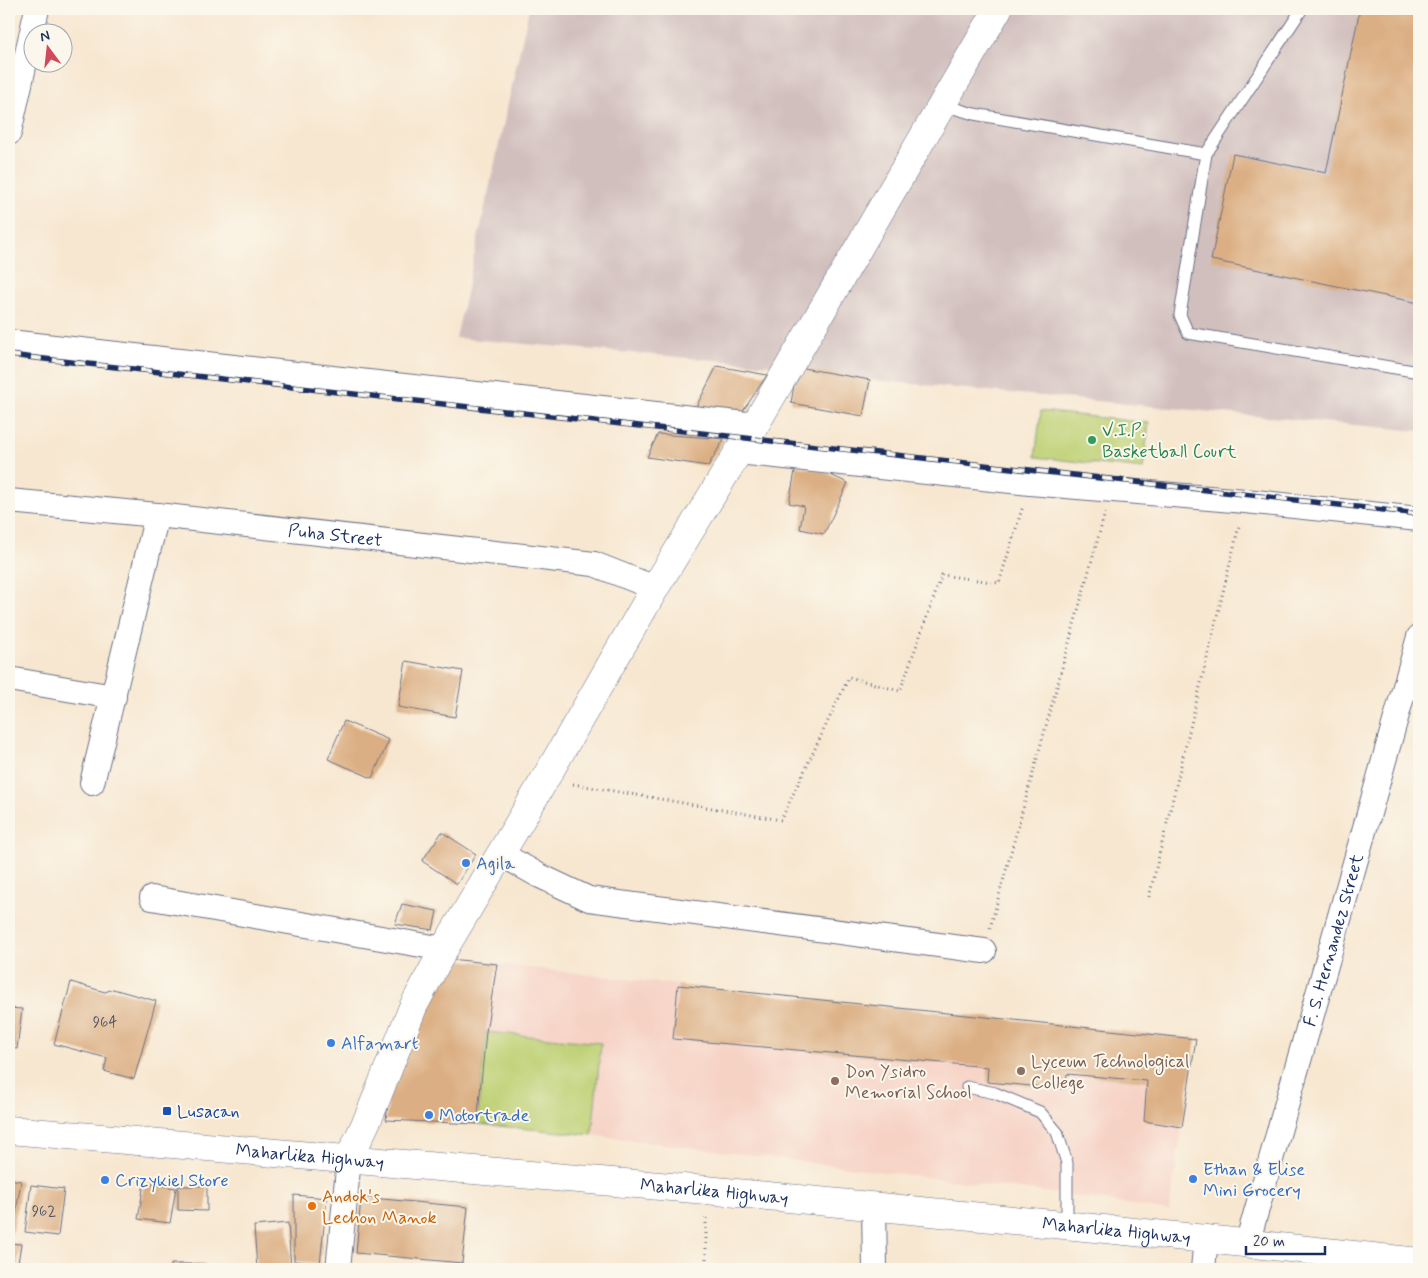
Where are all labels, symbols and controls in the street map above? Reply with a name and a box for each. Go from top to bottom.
north arrow [22,22,72,72]
text: N [38,27,52,46]
place label: V.I.P. Basketball Court [1102,419,1237,464]
marker: V.I.P. Basketball Court [1086,434,1098,446]
street label: Puha Street [287,519,384,553]
street label: F. S. Hernandez Street [1298,851,1370,1029]
place label: Agila [476,852,515,876]
marker: Agila [460,857,472,869]
house number: 964 [93,1013,117,1033]
place label: Alfamart [341,1032,419,1056]
marker: Alfamart [325,1037,337,1049]
place label: Lyceum Technological College [1031,1050,1189,1095]
place label: Don Ysidro Memorial School [845,1060,972,1105]
marker: Lyceum Technological College [1015,1065,1027,1077]
marker: Don Ysidro Memorial School [829,1075,841,1087]
place label: Lusacan [177,1100,240,1124]
place label: Motortrade [439,1104,529,1128]
marker: Lusacan [161,1105,173,1117]
marker: Motortrade [423,1109,435,1121]
street label: Maharlika Highway [235,1139,385,1175]
place label: Ethan & Elise Mini Grocery [1203,1158,1305,1203]
place label: Crizykiel Store [115,1169,229,1193]
street label: Maharlika Highway [639,1173,790,1211]
marker: Ethan & Elise Mini Grocery [1187,1173,1199,1185]
marker: Crizykiel Store [99,1174,111,1186]
place label: Andok's Lechon Manok [322,1185,437,1230]
marker: Andok's Lechon Manok [306,1200,318,1212]
house number: 962 [32,1202,56,1222]
street label: Maharlika Highway [1041,1212,1192,1250]
scale bar [1246,1223,1324,1255]
text: 20 m [1253,1232,1285,1252]

